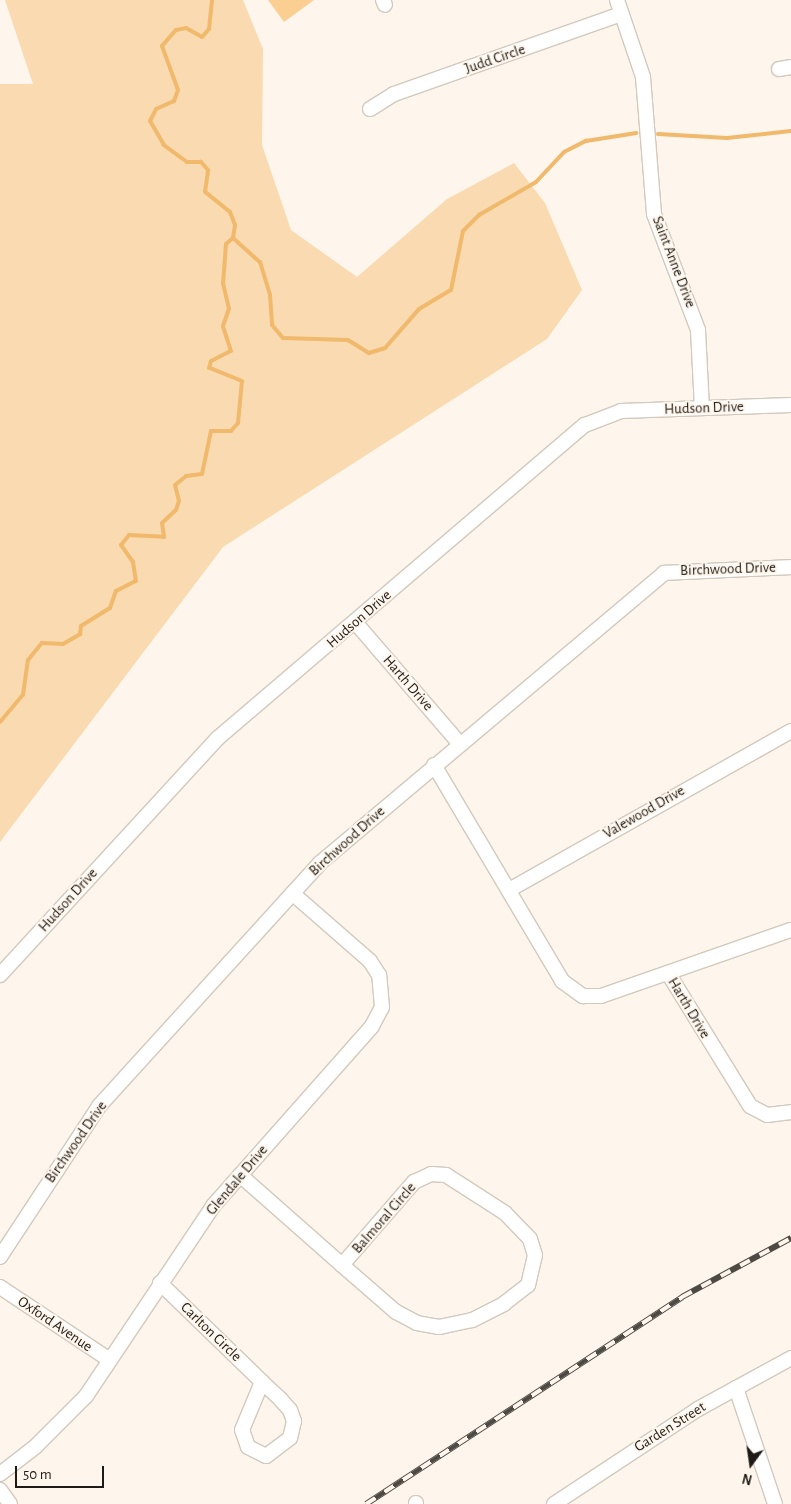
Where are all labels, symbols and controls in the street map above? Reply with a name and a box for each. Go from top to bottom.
street label: Judd Circle [462,40,528,78]
street label: Saint Anne Drive [648,214,700,310]
street label: Hudson Drive [664,398,744,418]
street label: Birchwood Drive [680,558,776,580]
street label: Hudson Drive [323,586,395,652]
street label: Harth Drive [379,651,437,715]
street label: Valewood Drive [600,781,688,843]
street label: Birchwood Drive [305,802,389,880]
street label: Hudson Drive [35,864,101,936]
street label: Harth Drive [664,974,714,1042]
street label: Birchwood Drive [41,1098,111,1186]
street label: Glendale Drive [202,1141,272,1219]
street label: Balmoral Circle [348,1179,420,1257]
street label: Oxford Avenue [14,1292,96,1356]
street label: Carlton Circle [177,1299,245,1365]
street label: Garden Street [631,1398,709,1456]
north arrow [726,1439,776,1489]
scale bar [18,1456,106,1488]
text: 50 m [23,1467,52,1482]
text: N [741,1471,754,1487]

